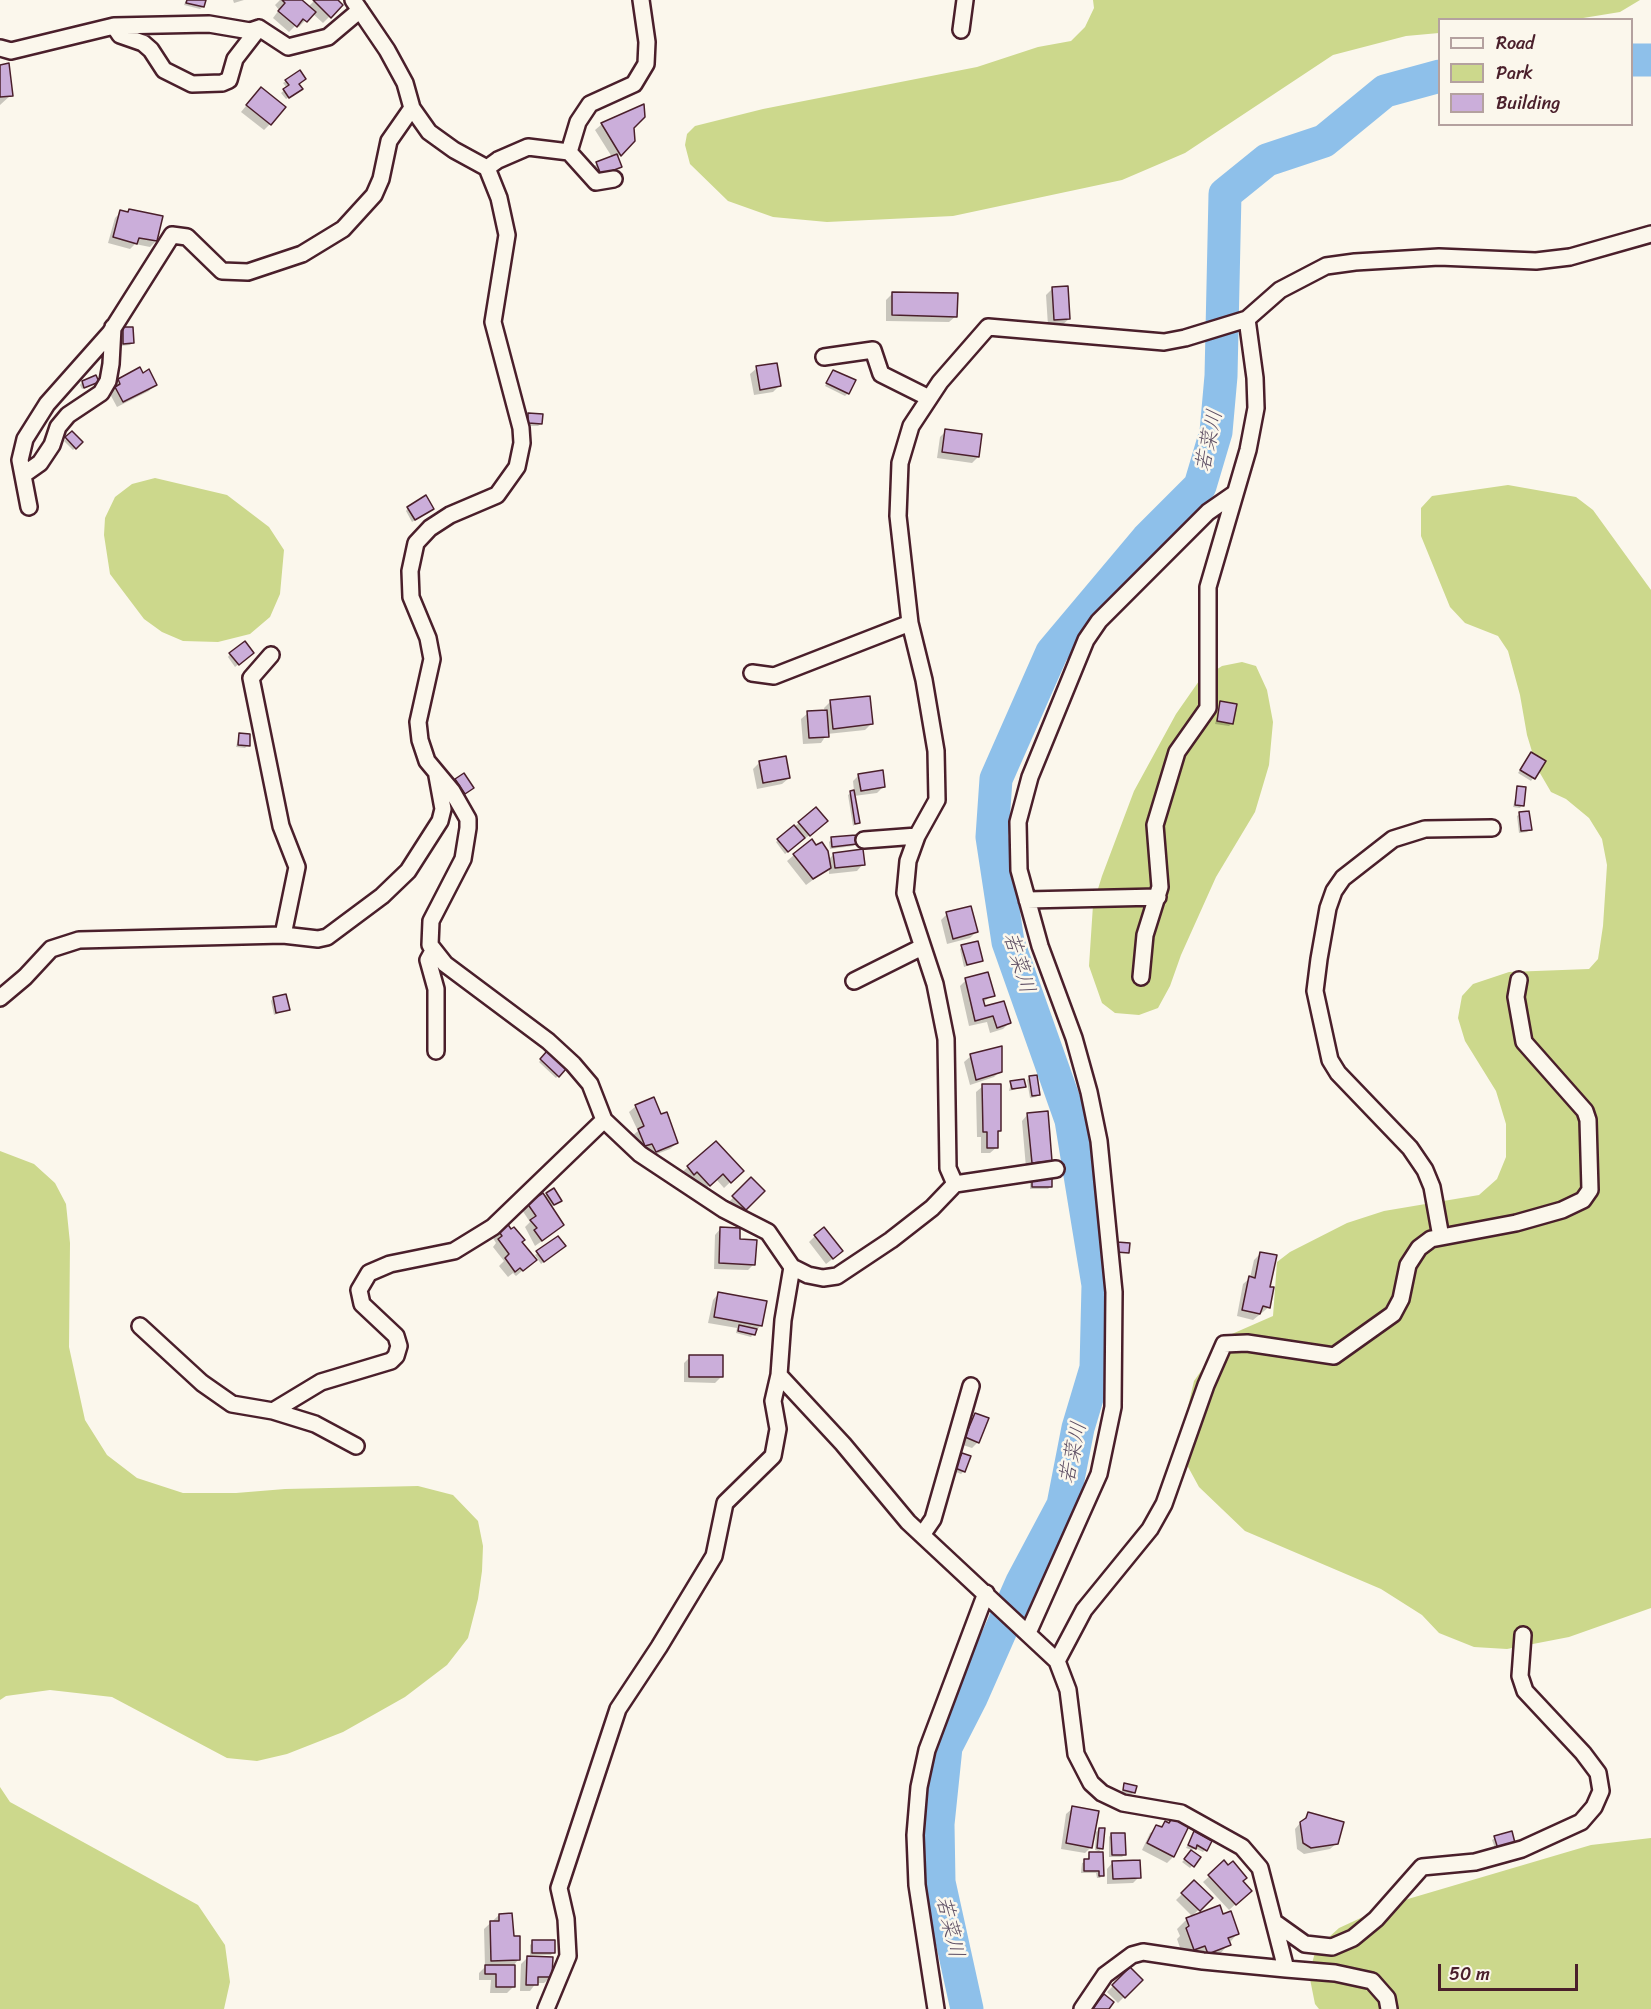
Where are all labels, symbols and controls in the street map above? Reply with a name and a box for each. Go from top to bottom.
legend [1438,18,1633,126]
text: Road [1496,27,1535,59]
text: Park [1496,57,1533,89]
text: Building [1496,87,1560,119]
water label: 若菜川 [1191,408,1229,474]
water label: 若菜川 [997,929,1039,997]
water label: 若菜川 [1055,1420,1093,1486]
water label: 若菜川 [930,1893,968,1961]
scale bar [1441,1952,1580,1990]
text: 50 m [1449,1958,1490,1990]

